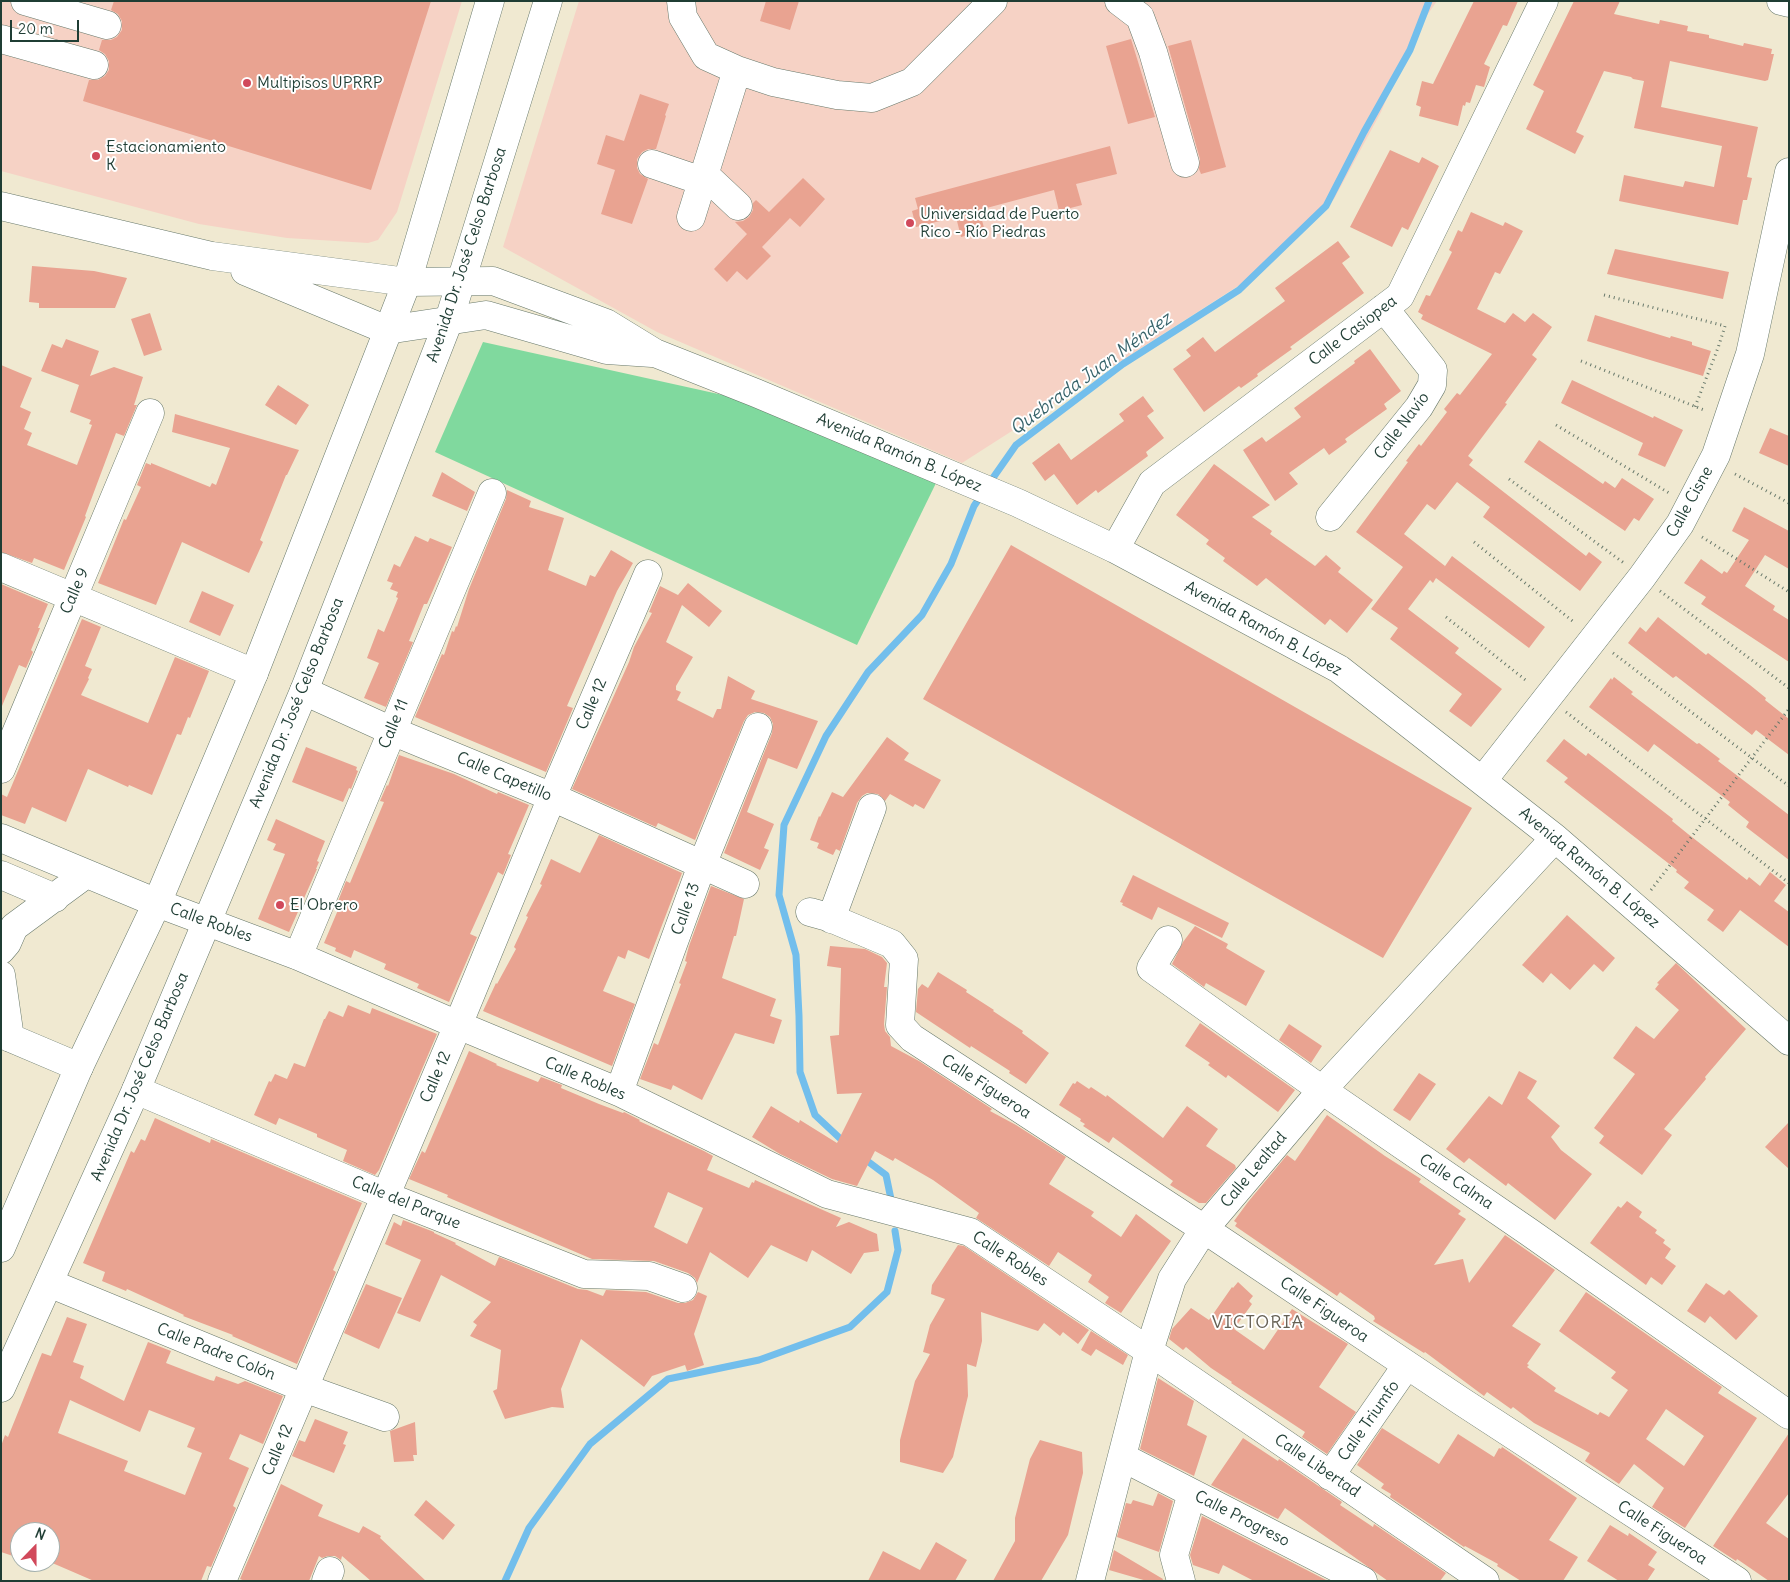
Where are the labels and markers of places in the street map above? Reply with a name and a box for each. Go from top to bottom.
place label: Multipisos UPRRP [257,73,382,93]
marker: Multipisos UPRRP [241,77,253,89]
place label: Estacionamiento K [106,137,226,175]
marker: Estacionamiento K [90,150,102,162]
place label: Universidad de Puerto Rico - Río Piedras [920,204,1079,242]
marker: Universidad de Puerto Rico - Río Piedras [904,217,916,229]
place label: El Obrero [290,895,358,915]
marker: El Obrero [274,899,286,911]

